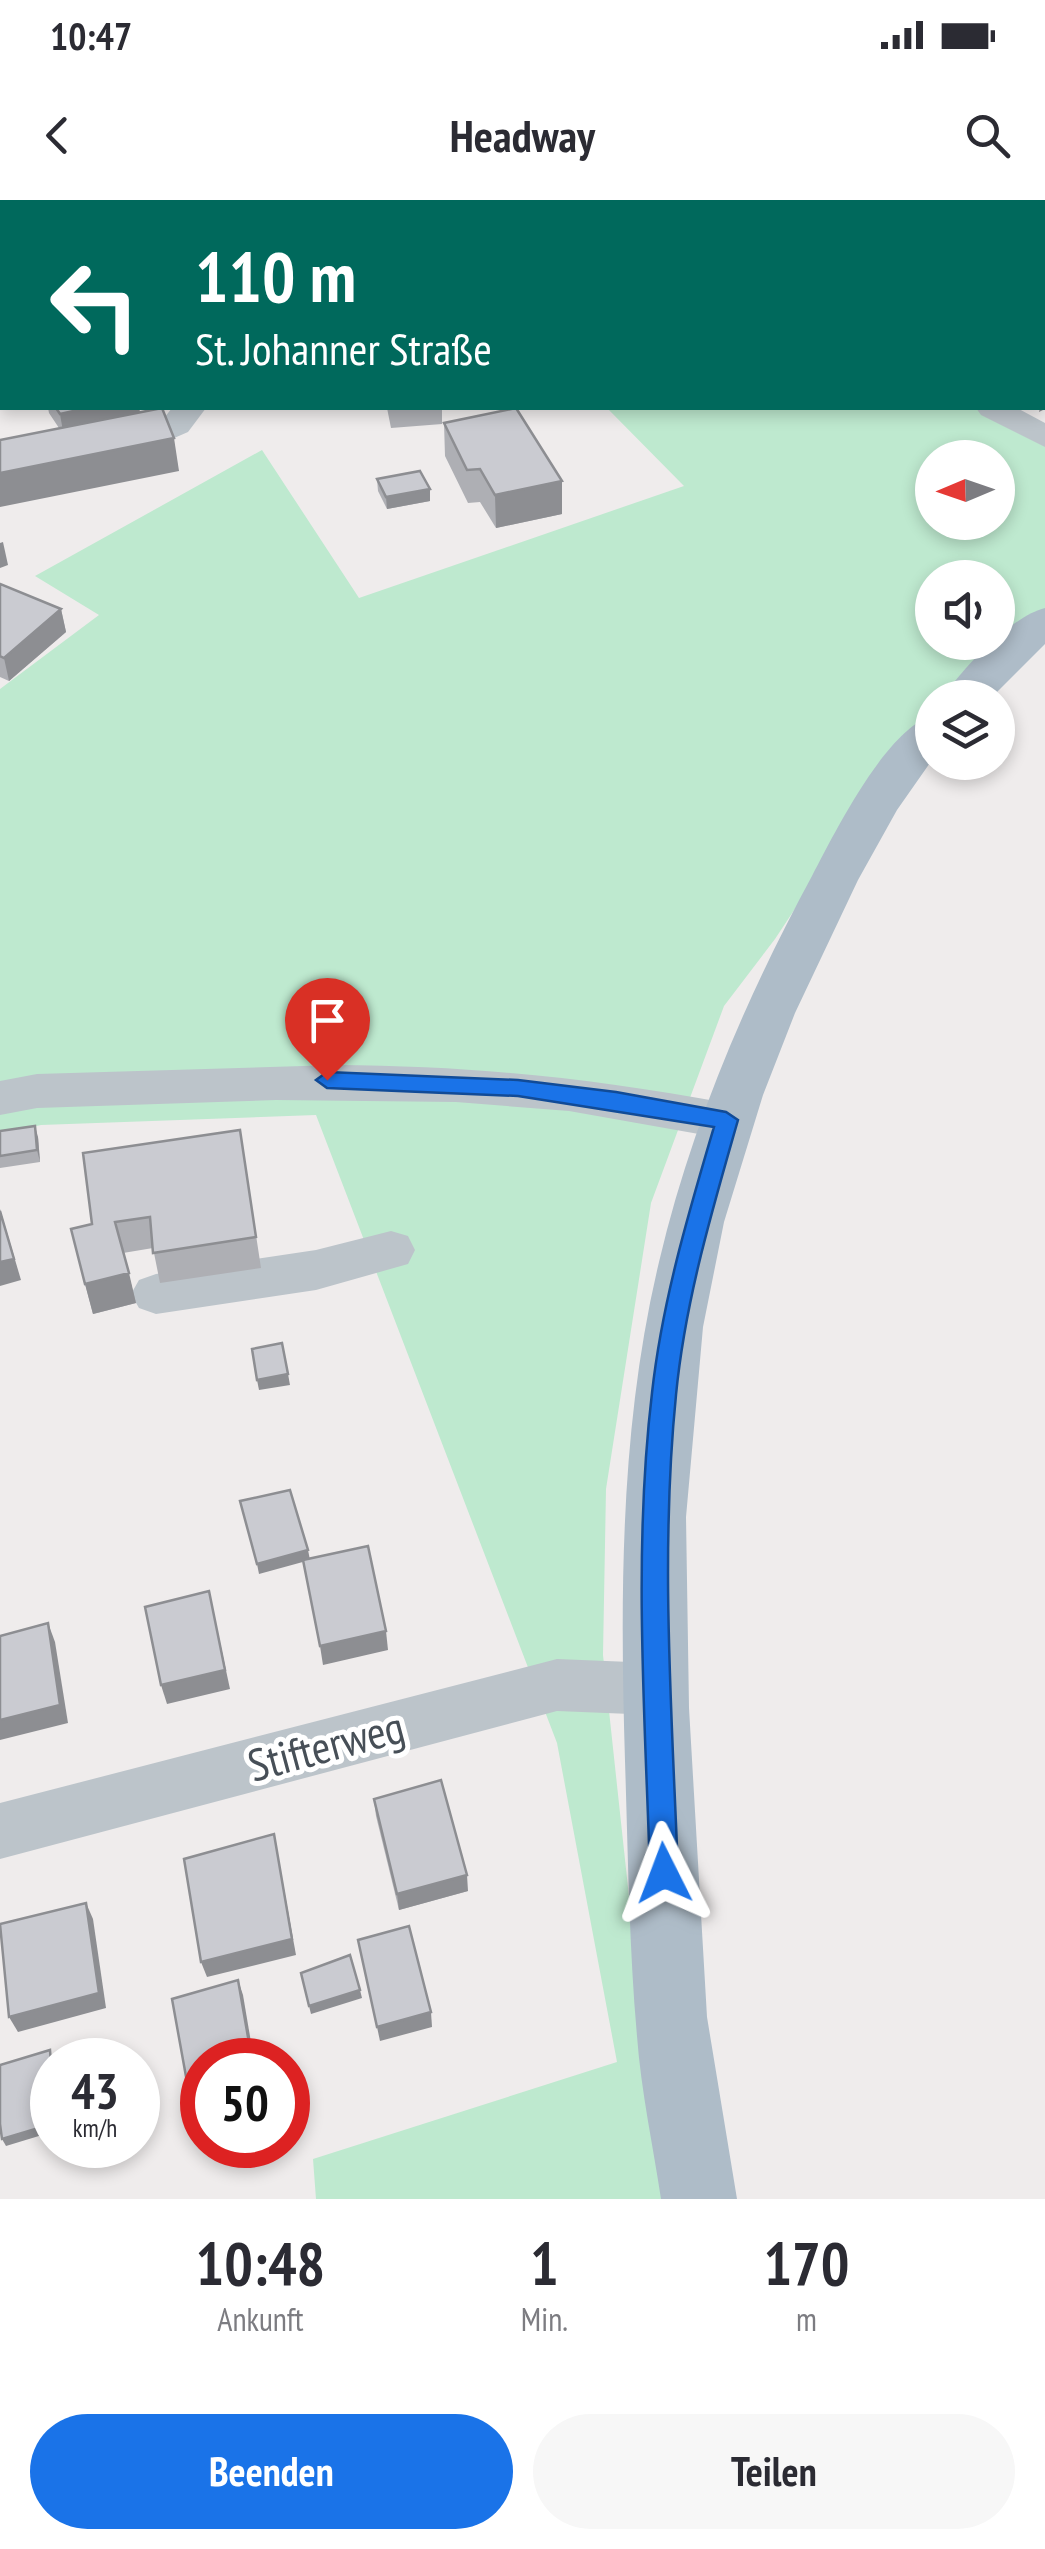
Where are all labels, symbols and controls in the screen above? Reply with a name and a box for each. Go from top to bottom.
text: 10:47 [50,11,132,60]
text: Headway [450,106,595,164]
icon: back [30,108,85,163]
icon: search [960,108,1015,163]
text: 110 m [195,231,356,321]
icon: left [30,240,160,370]
text: St. Johanner Straße [195,319,492,377]
north arrow [915,440,1015,540]
map controls [915,440,1015,780]
button: sound [915,560,1015,660]
button: layers [915,680,1015,780]
pin [285,978,370,1081]
icon: arrive [300,993,355,1048]
street label: Stifterweg [241,1696,410,1794]
position arrow [612,1821,716,1925]
speed limit sign: 50 [180,2038,310,2168]
text: 43 [71,2058,119,2123]
text: km/h [73,2112,117,2144]
text: 10:48 [196,2224,325,2302]
text: 1 [530,2224,559,2302]
text: 170 [763,2224,849,2302]
text: Ankunft [217,2298,304,2340]
text: Min. [521,2298,568,2340]
text: m [796,2298,817,2340]
button: Beenden [30,2414,513,2529]
button: Teilen [533,2414,1015,2529]

